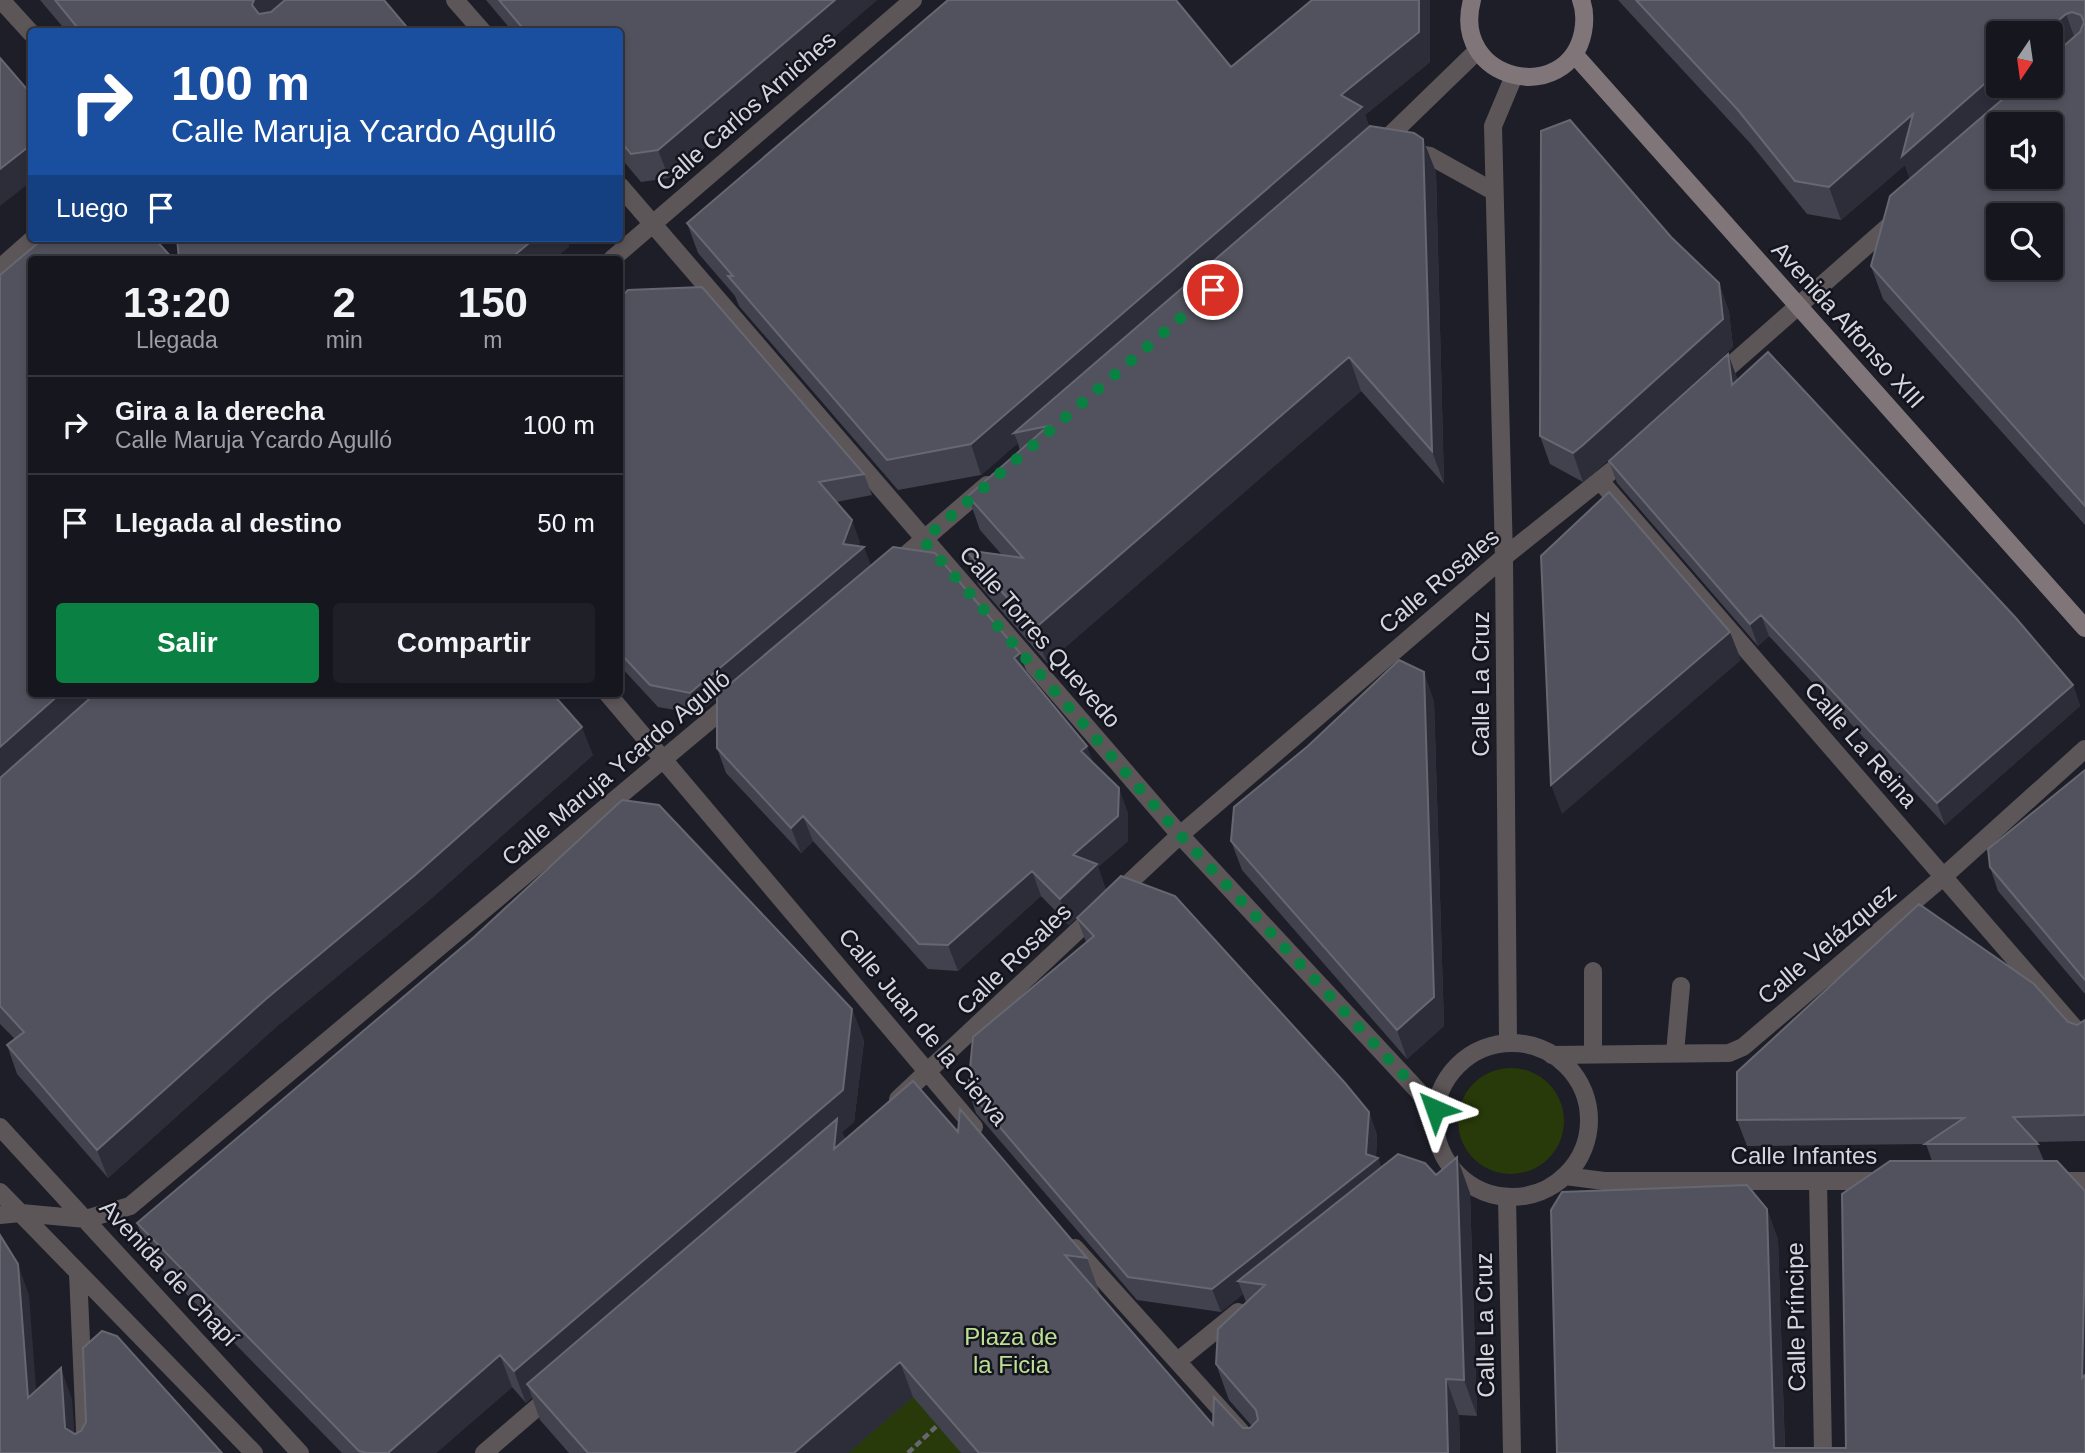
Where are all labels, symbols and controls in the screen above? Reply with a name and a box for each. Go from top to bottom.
north arrow [1986,21,2063,98]
map controls [1986,21,2063,280]
street label: Calle Carlos Arniches [650,25,841,196]
icon: right [56,56,147,147]
text: 100 m [171,56,310,110]
button: sound [1986,112,2063,189]
text: Calle Maruja Ycardo Agulló [171,113,556,149]
icon: arrive [142,189,180,227]
text: Luego [56,193,128,223]
button: search [1986,203,2063,280]
street label: Avenida Alfonso XIII [1767,236,1930,413]
pin [1183,260,1243,320]
icon: arrive [1194,271,1232,309]
text: 13:20 [123,279,231,326]
text: 2 [332,279,356,326]
text: 150 [458,279,528,326]
text: Llegada [136,327,218,353]
text: min [326,327,363,353]
text: m [483,327,502,353]
text: Gira a la derecha [115,396,325,426]
icon: right [56,406,94,444]
text: 100 m [523,410,595,440]
text: Calle Maruja Ycardo Agulló [115,427,392,453]
icon: arrive [56,504,94,542]
text: Llegada al destino [115,508,342,538]
text: 50 m [537,508,595,538]
street label: Calle Rosales [1373,523,1504,639]
street label: Calle Torres Quevedo [954,540,1127,733]
button: Salir [56,603,319,683]
button: Compartir [333,603,595,683]
street label: Calle La Cruz [1467,611,1494,757]
street label: Calle Maruja Ycardo Agulló [496,664,735,871]
street label: Calle La Reina [1800,676,1924,813]
street label: Calle Velázquez [1752,878,1901,1009]
street label: Calle Rosales [951,897,1076,1020]
street label: Calle Juan de la Cierva [833,923,1014,1131]
position arrow [1398,1072,1472,1146]
street label: Calle Infantes [1731,1142,1877,1169]
street label: Avenida de Chapí [95,1194,244,1352]
street label: Calle Príncipe [1781,1242,1810,1392]
street label: Calle La Cruz [1470,1252,1499,1398]
park label: Plaza de la Ficia [964,1323,1058,1378]

